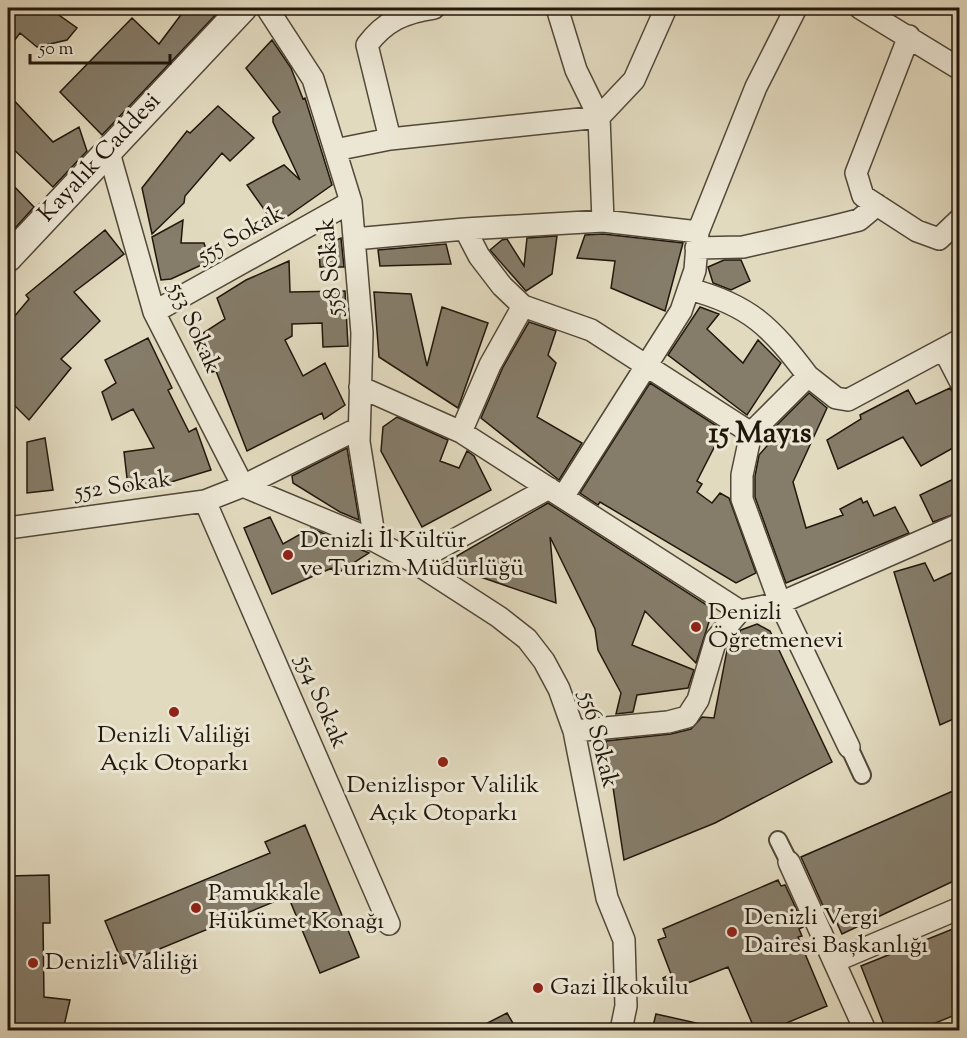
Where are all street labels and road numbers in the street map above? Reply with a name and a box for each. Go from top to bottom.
street label: Kayalık Caddesi [31,85,169,231]
street label: 555 Sokak [190,197,291,274]
street label: 558 Sokak [310,217,352,319]
street label: 553 Sokak [158,275,229,379]
street label: 552 Sokak [70,462,174,510]
street label: 554 Sokak [285,648,356,754]
street label: 556 Sokak [569,686,626,792]

